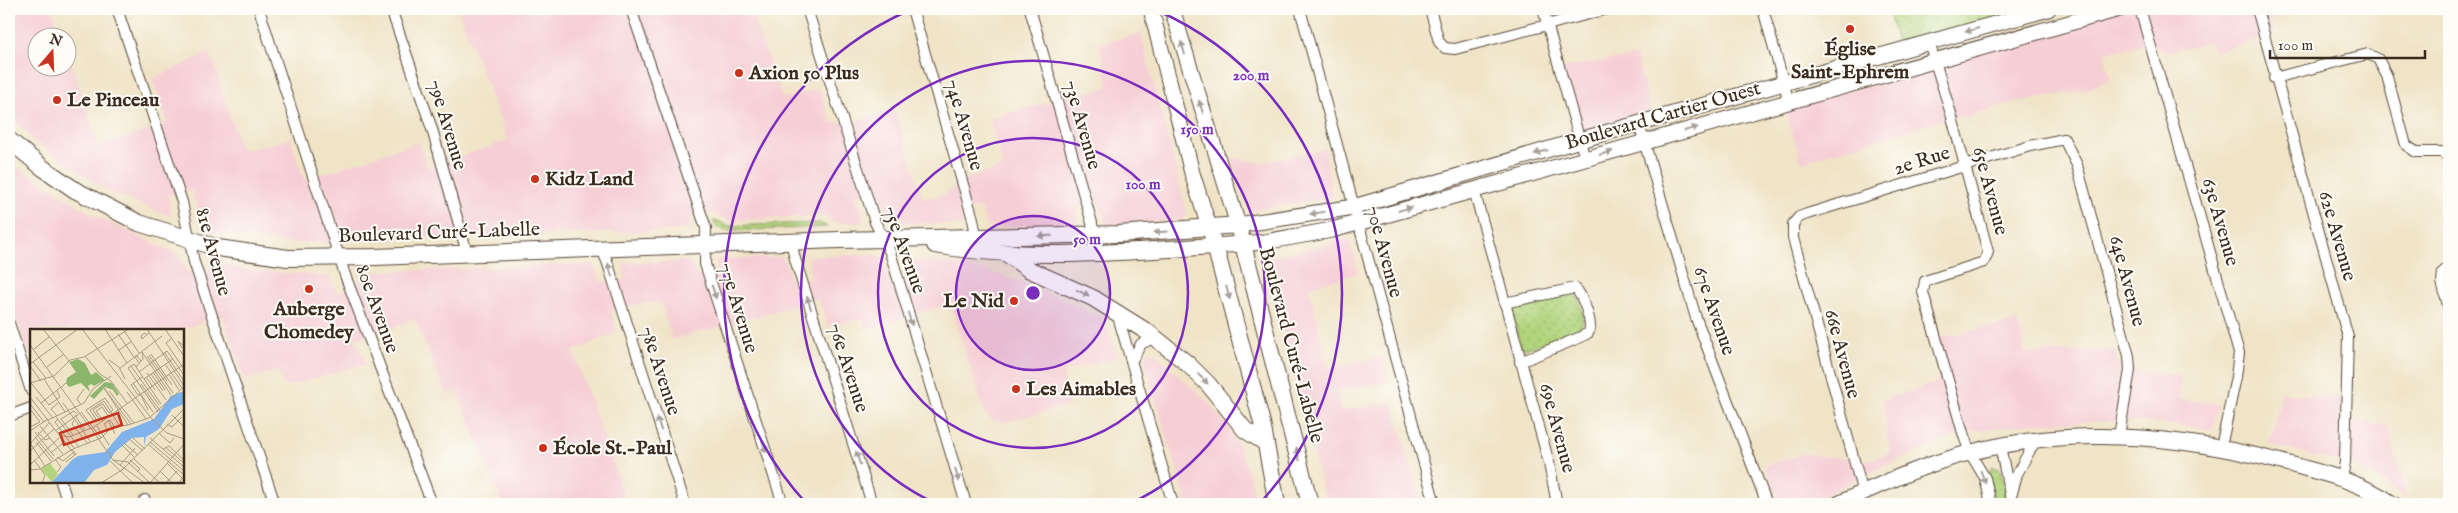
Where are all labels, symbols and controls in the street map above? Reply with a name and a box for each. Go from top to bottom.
marker: Église Saint-Ephrem [1844,23,1856,35]
one-way arrow [1964,26,1980,34]
north arrow [28,28,78,78]
scale bar [2270,28,2426,60]
text: N [46,30,65,51]
text: 100 m [2278,36,2314,55]
place label: Église Saint-Ephrem [1791,37,1910,85]
one-way arrow [1179,40,1187,55]
place label: Axion 50 Plus [748,61,859,86]
text: 200 m [1233,66,1270,85]
marker: Axion 50 Plus [733,67,745,79]
street label: 74e Avenue [939,76,989,174]
street label: Boulevard Cartier Ouest [1562,76,1764,156]
street label: 79e Avenue [421,77,473,173]
street label: 73e Avenue [1057,78,1107,172]
place label: Le Pinceau [67,88,160,113]
marker: Le Pinceau [51,94,63,106]
one-way arrow [1197,99,1204,114]
text: 150 m [1180,120,1214,139]
one-way arrow [1683,125,1698,133]
street label: 2e Rue [1891,141,1953,181]
street label: 65e Avenue [1966,144,2014,238]
one-way arrow [1534,148,1549,156]
one-way arrow [1598,149,1613,157]
place label: Kidz Land [545,167,635,192]
marker: Kidz Land [529,173,541,185]
text: 100 m [1125,175,1161,194]
street label: 63e Avenue [2196,175,2244,269]
street label: 62e Avenue [2312,188,2362,284]
street label: 75e Avenue [877,203,931,297]
street label: 70e Avenue [1360,203,1408,301]
street label: 81e Avenue [189,205,237,299]
one-way arrow [1398,205,1413,213]
one-way arrow [1309,209,1325,217]
street label: Boulevard Curé-Labelle [338,217,540,249]
one-way arrow [1152,228,1168,236]
text: 50 m [1073,230,1101,249]
one-way arrow [1036,232,1052,240]
street label: 64e Avenue [2103,233,2151,329]
street label: Boulevard Curé-Labelle [1253,244,1329,446]
street label: 77e Avenue [712,260,764,356]
street label: 80e Avenue [349,261,405,357]
one-way arrow [605,262,613,277]
street label: 67e Avenue [1687,263,1741,359]
marker: Auberge Chomedey [303,283,315,295]
one-way arrow [710,284,718,299]
centre of rings [1024,284,1042,302]
one-way arrow [1224,286,1232,301]
one-way arrow [1075,288,1090,297]
place label: Le Nid [943,289,1005,314]
one-way arrow [804,295,812,310]
marker: Le Nid [1008,295,1020,307]
place label: Auberge Chomedey [264,297,355,345]
street label: 66e Avenue [1818,307,1866,401]
one-way arrow [906,312,914,327]
street label: 76e Avenue [822,320,874,416]
street label: 78e Avenue [634,323,686,419]
inset map [30,329,184,483]
one-way arrow [1197,373,1209,385]
place label: Les Aimables [1026,377,1136,402]
street label: 69e Avenue [1533,380,1581,476]
marker: Les Aimables [1010,383,1022,395]
one-way arrow [655,417,662,432]
place label: École St.-Paul [553,436,672,461]
one-way arrow [761,439,768,454]
marker: École St.-Paul [537,442,549,454]
one-way arrow [1294,447,1302,462]
one-way arrow [853,450,861,465]
one-way arrow [953,467,961,482]
one-way arrow [1979,470,1987,485]

